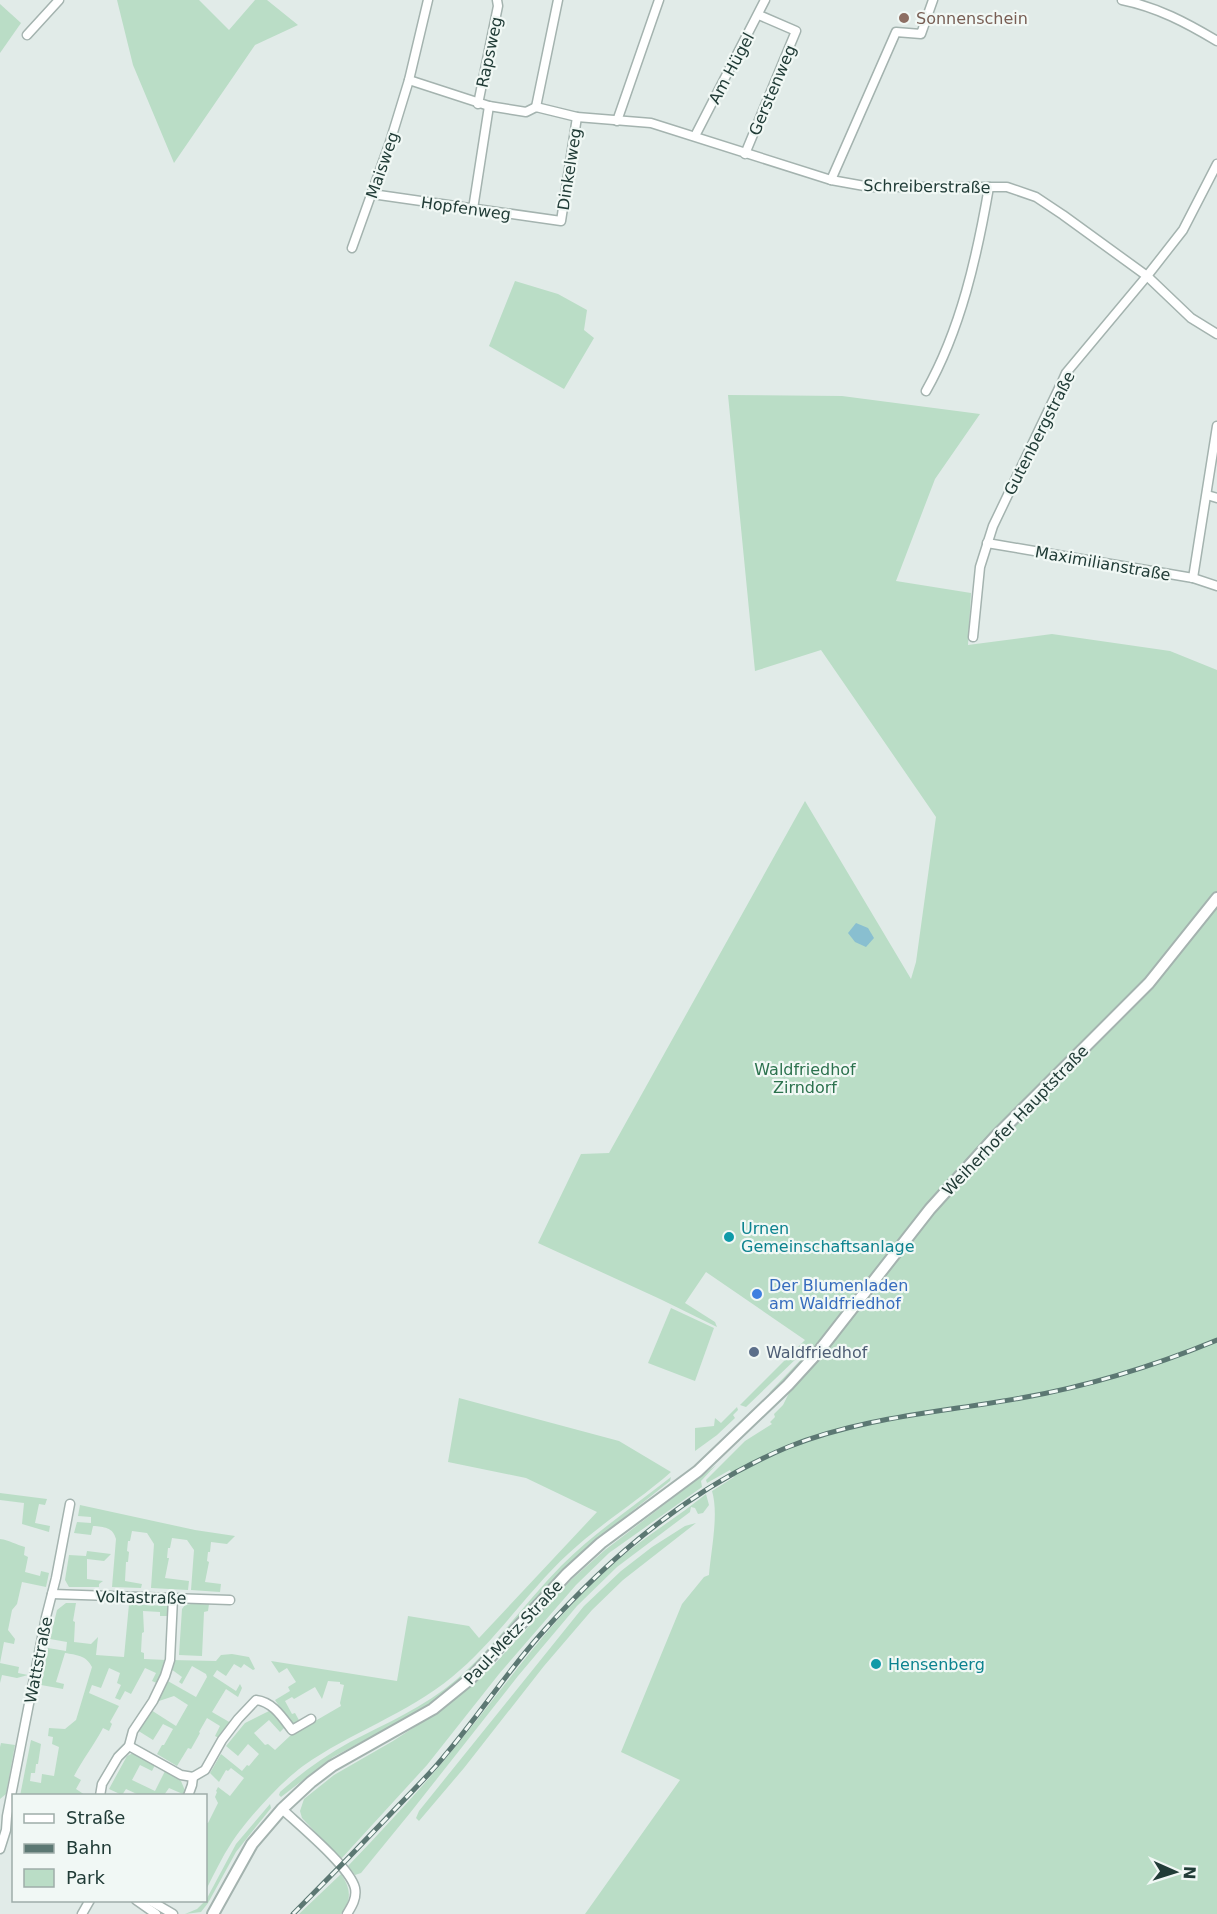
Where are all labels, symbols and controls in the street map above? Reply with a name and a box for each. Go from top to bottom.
place label: Sonnenschein [916,9,1028,28]
marker: Sonnenschein [897,11,911,25]
street label: Rapsweg [473,15,506,89]
street label: Am Hügel [705,29,758,107]
street label: Gerstenweg [745,42,800,138]
street label: Dinkelweg [554,127,585,212]
street label: Maisweg [362,129,403,201]
street label: Schreiberstraße [863,176,991,197]
street label: Hopfenweg [420,193,512,224]
street label: Gutenbergstraße [1000,368,1079,498]
street label: Maximilianstraße [1034,542,1172,585]
street label: Weiherhofer Hauptstraße [938,1041,1092,1200]
park label: Waldfriedhof Zirndorf [754,1060,856,1097]
place label: Urnen Gemeinschaftsanlage [741,1219,915,1256]
marker: Urnen Gemeinschaftsanlage [722,1230,736,1244]
place label: Der Blumenladen am Waldfriedhof [769,1276,908,1313]
marker: Der Blumenladen am Waldfriedhof [750,1287,764,1301]
place label: Waldfriedhof [766,1343,868,1362]
marker: Waldfriedhof [747,1345,761,1359]
street label: Paul-Metz-Straße [460,1576,567,1689]
street label: Voltastraße [95,1587,187,1608]
street label: Wattstraße [21,1615,56,1705]
place label: Hensenberg [888,1655,985,1674]
marker: Hensenberg [869,1657,883,1671]
legend [12,1794,207,1902]
text: Straße [66,1807,125,1828]
text: Bahn [66,1837,112,1858]
north arrow [1145,1842,1205,1902]
text: N [1180,1866,1199,1880]
text: Park [66,1867,105,1888]

